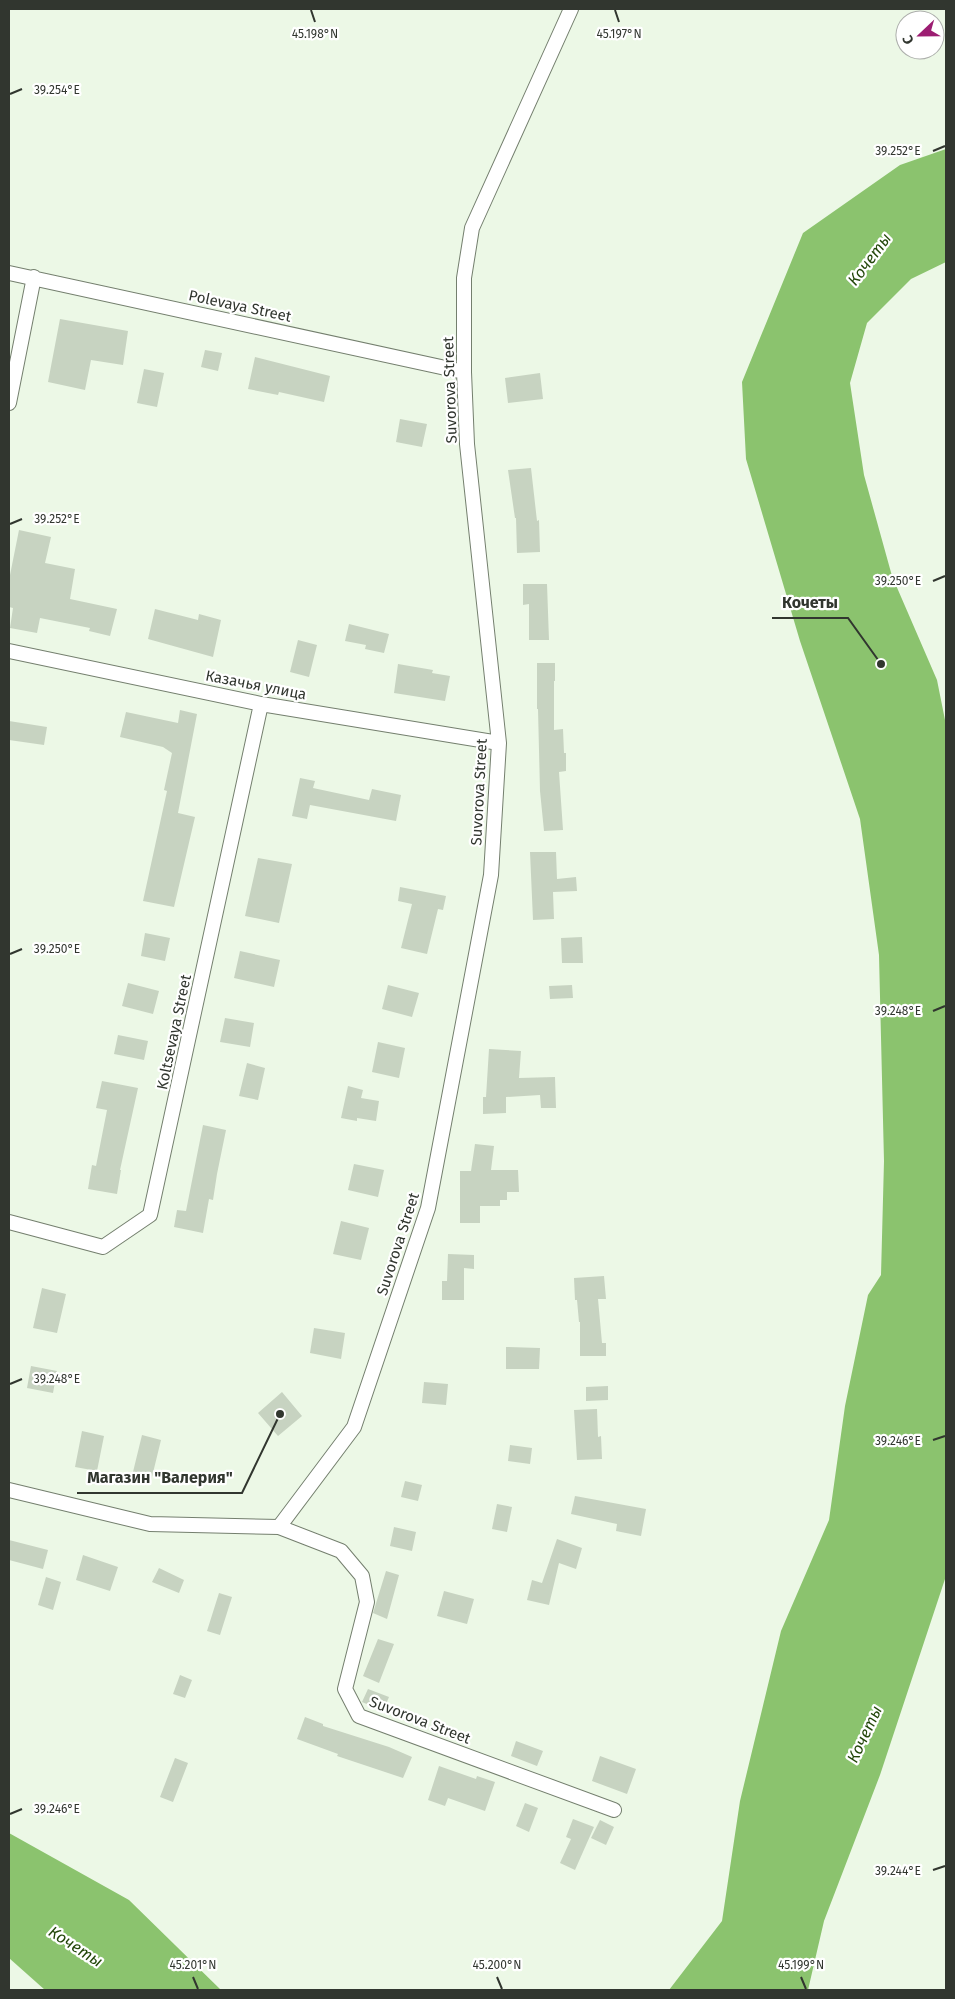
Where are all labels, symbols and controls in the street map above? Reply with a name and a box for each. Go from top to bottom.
north arrow [895,10,945,60]
text: 45.198°N [292,27,338,41]
text: 45.197°N [596,27,642,41]
text: С [899,33,918,47]
text: 39.254°E [34,83,80,97]
text: 39.252°E [875,144,921,158]
water label: Кочеты [844,229,895,289]
street label: Polevaya Street [187,286,294,326]
street label: Suvorova Street [439,336,461,444]
text: 39.252°E [34,512,80,526]
text: 39.250°E [875,574,921,588]
callout: Кочеты [772,587,848,618]
text: Кочеты [782,593,838,612]
street label: Казачья улица [204,666,308,704]
street label: Suvorova Street [467,738,491,846]
text: 39.250°E [34,942,80,956]
street label: Koltsevaya Street [153,972,195,1091]
text: 39.248°E [875,1004,921,1018]
street label: Suvorova Street [373,1190,423,1298]
text: 39.248°E [34,1372,80,1386]
text: 39.246°E [875,1434,921,1448]
callout: Магазин "Валерия" [77,1462,242,1493]
text: Магазин "Валерия" [87,1468,233,1487]
street label: Suvorova Street [367,1692,474,1748]
water label: Кочеты [843,1703,886,1766]
text: 39.246°E [34,1802,80,1816]
text: 39.244°E [875,1864,921,1878]
water label: Кочеты [45,1922,106,1971]
text: 45.201°N [169,1958,217,1972]
text: 45.200°N [473,1958,521,1972]
text: 45.199°N [778,1958,824,1972]

